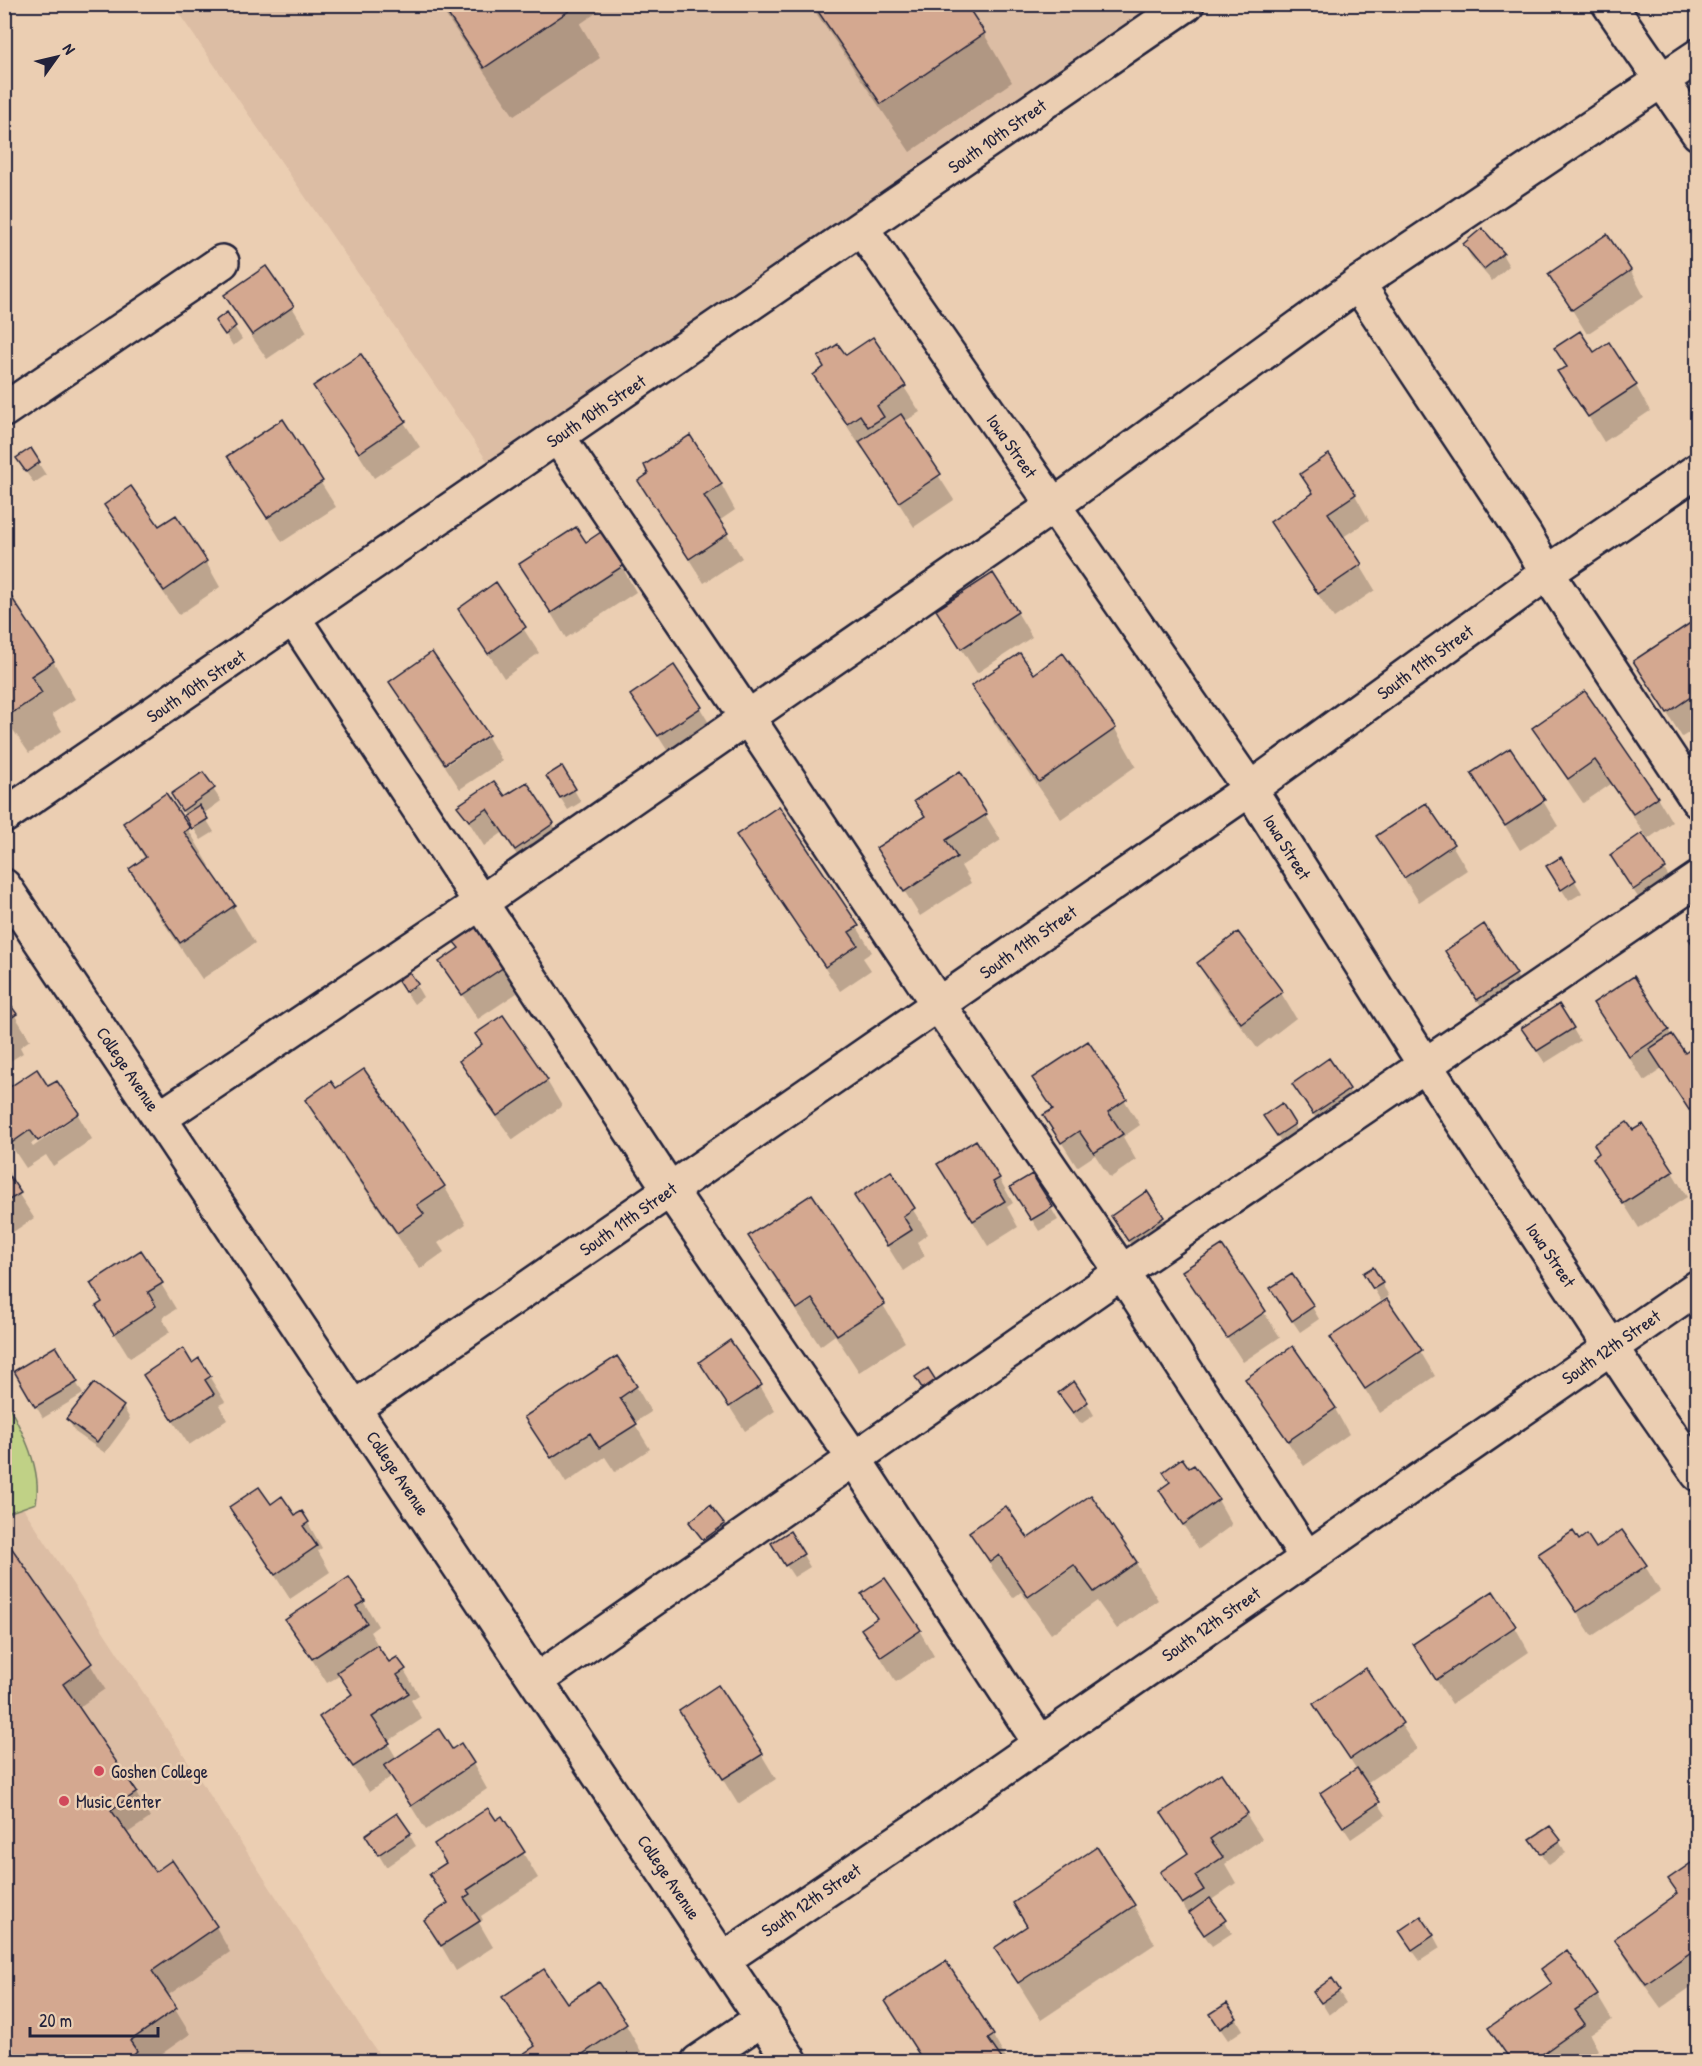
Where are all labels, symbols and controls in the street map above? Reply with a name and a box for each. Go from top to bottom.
north arrow [27,27,87,87]
text: N [58,39,81,59]
street label: South 10th Street [943,92,1052,179]
street label: South 10th Street [541,368,651,454]
street label: Iowa Street [981,409,1044,484]
street label: South 11th Street [1372,618,1479,705]
street label: South 10th Street [141,643,251,729]
street label: Iowa Street [1257,809,1317,885]
street label: South 11th Street [974,899,1082,985]
street label: College Avenue [91,1022,165,1116]
street label: South 11th Street [574,1176,682,1262]
street label: Iowa Street [1520,1218,1582,1293]
street label: South 12th Street [1557,1303,1666,1390]
street label: College Avenue [361,1426,435,1520]
street label: South 12th Street [1157,1580,1266,1667]
place label: Goshen College [111,1759,208,1784]
marker: Goshen College [92,1764,106,1778]
place label: Music Center [76,1789,162,1814]
marker: Music Center [57,1794,71,1808]
street label: College Avenue [632,1830,706,1924]
street label: South 12th Street [756,1857,866,1943]
scale bar [30,2000,158,2038]
text: 20 m [39,2008,72,2033]

